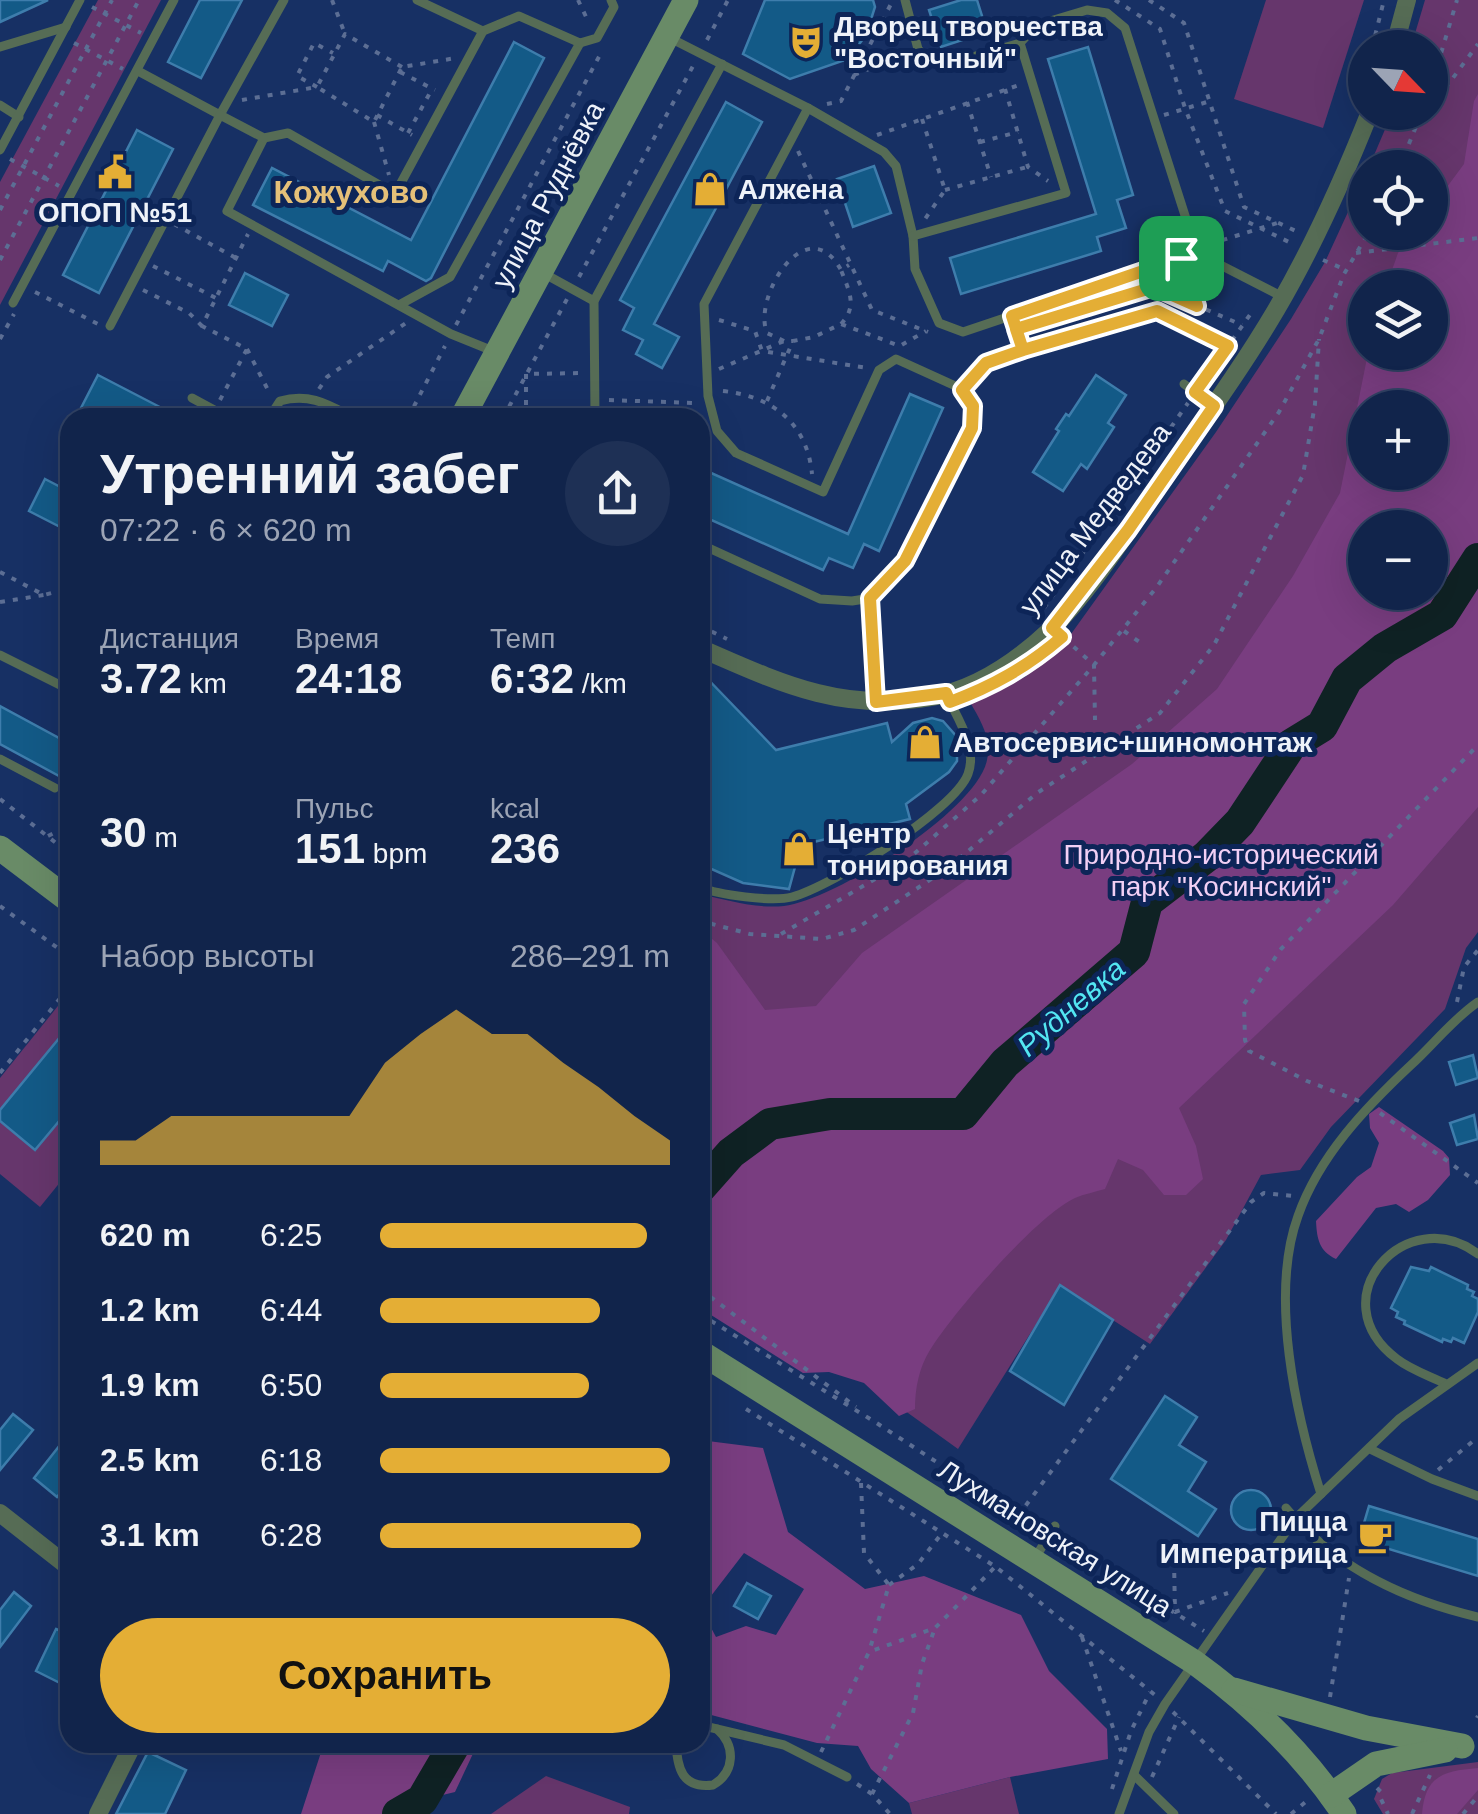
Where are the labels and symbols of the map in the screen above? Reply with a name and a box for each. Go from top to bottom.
place label: Дворец творчества "Восточный" [834,11,1103,74]
theatre icon: Дворец творчества "Восточный" [787,23,825,61]
north arrow [1348,30,1448,130]
street label: улица Руднёвка [486,96,611,294]
public building icon: ОПОП №51 [96,153,134,191]
shop icon: Алжена [691,170,729,208]
district label: Кожухово [274,174,428,210]
place label: Алжена [738,174,844,205]
place label: ОПОП №51 [38,197,192,228]
pin [1139,216,1224,301]
street label: улица Медведева [1013,417,1177,621]
shop icon: Автосервис+шиномонтаж [906,723,944,761]
place label: Автосервис+шиномонтаж [953,727,1314,758]
place label: Центр тонирования [827,818,1009,881]
shop icon: Центр тонирования [780,830,818,868]
park label: Природно-исторический парк "Косинский" [1063,839,1379,902]
water label: Рудневка [1011,951,1131,1063]
street label: Лухмановская улица [933,1453,1178,1623]
place label: Пицца Императрица [1160,1506,1347,1569]
cafe icon: Пицца Императрица [1356,1518,1394,1556]

